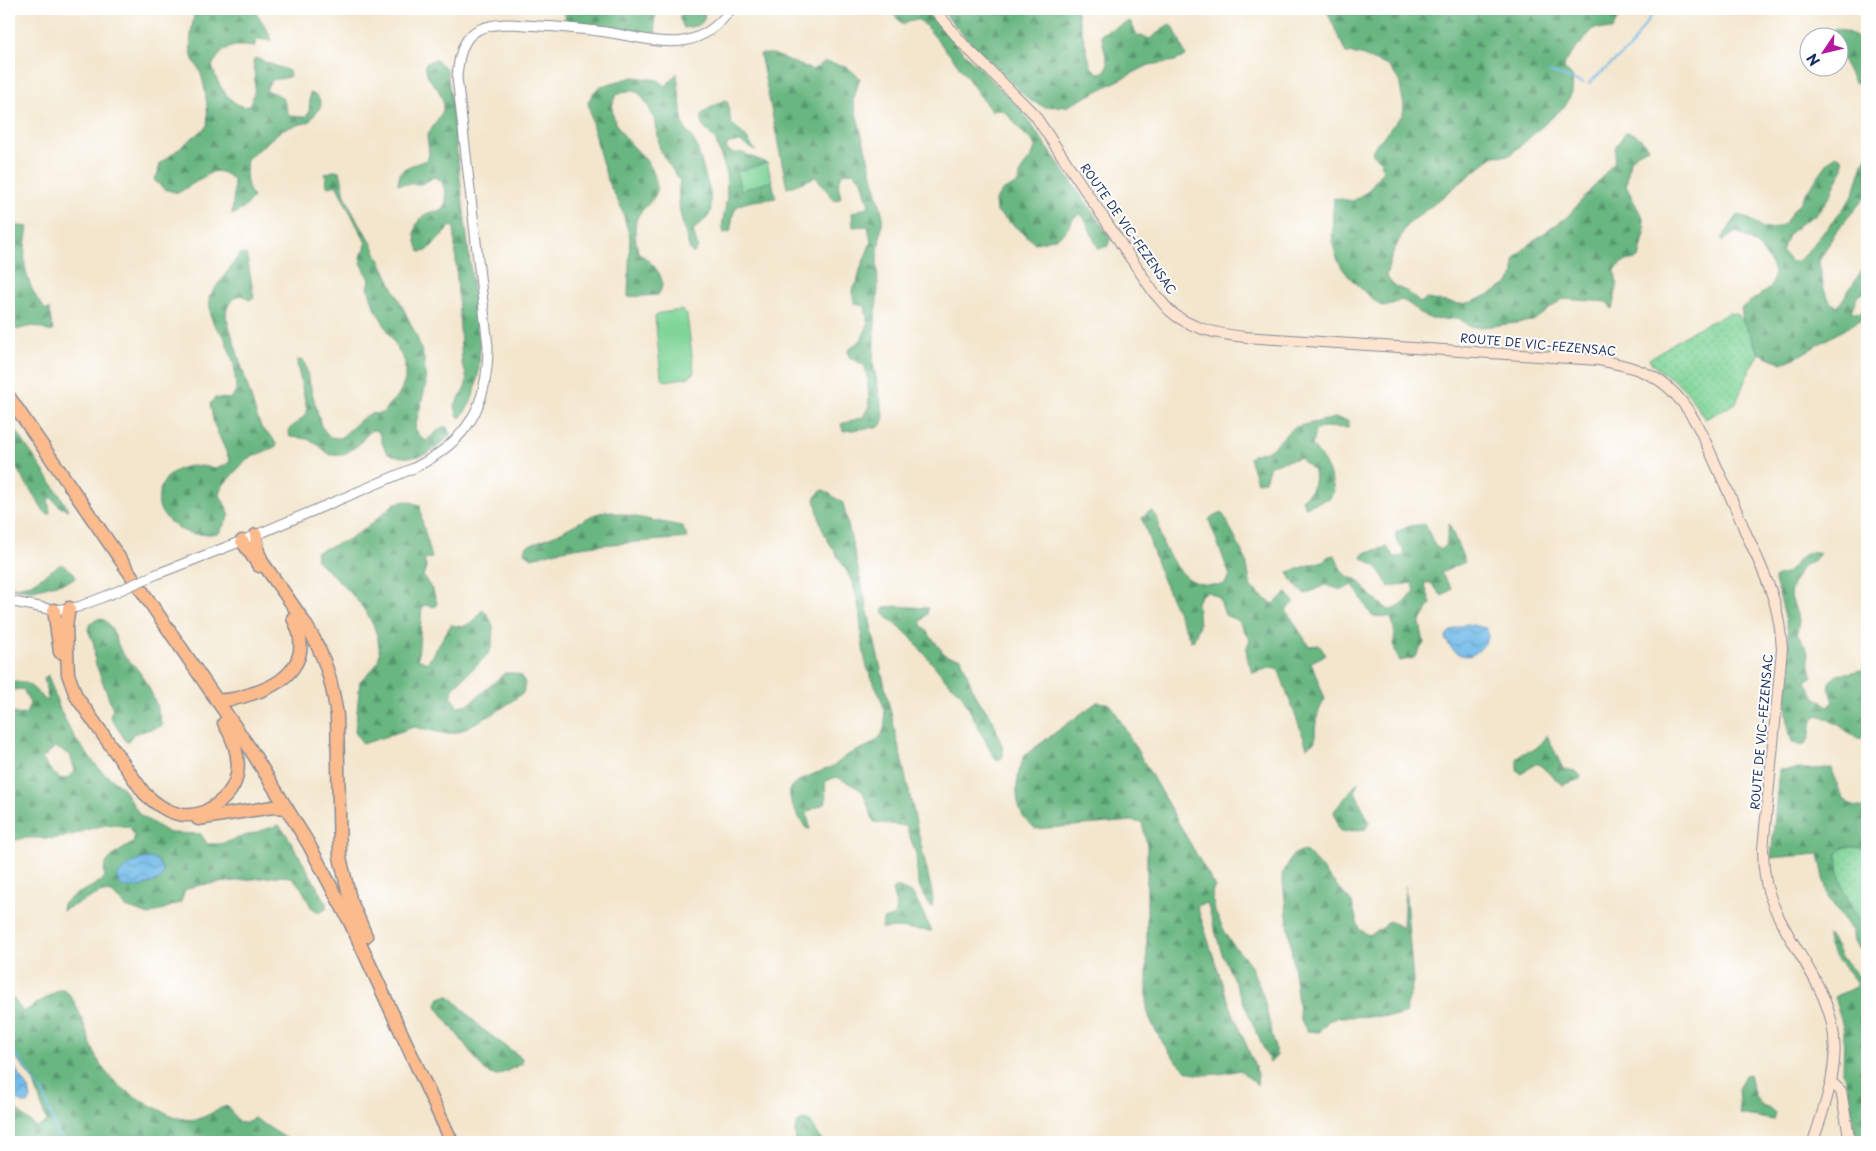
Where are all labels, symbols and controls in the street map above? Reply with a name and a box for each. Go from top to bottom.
north arrow [1798,28,1848,78]
text: N [1801,49,1825,70]
street label: ROUTE DE VIC-FEZENSAC [1077,159,1181,298]
street label: ROUTE DE VIC-FEZENSAC [1459,328,1617,360]
street label: ROUTE DE VIC-FEZENSAC [1745,653,1777,811]

